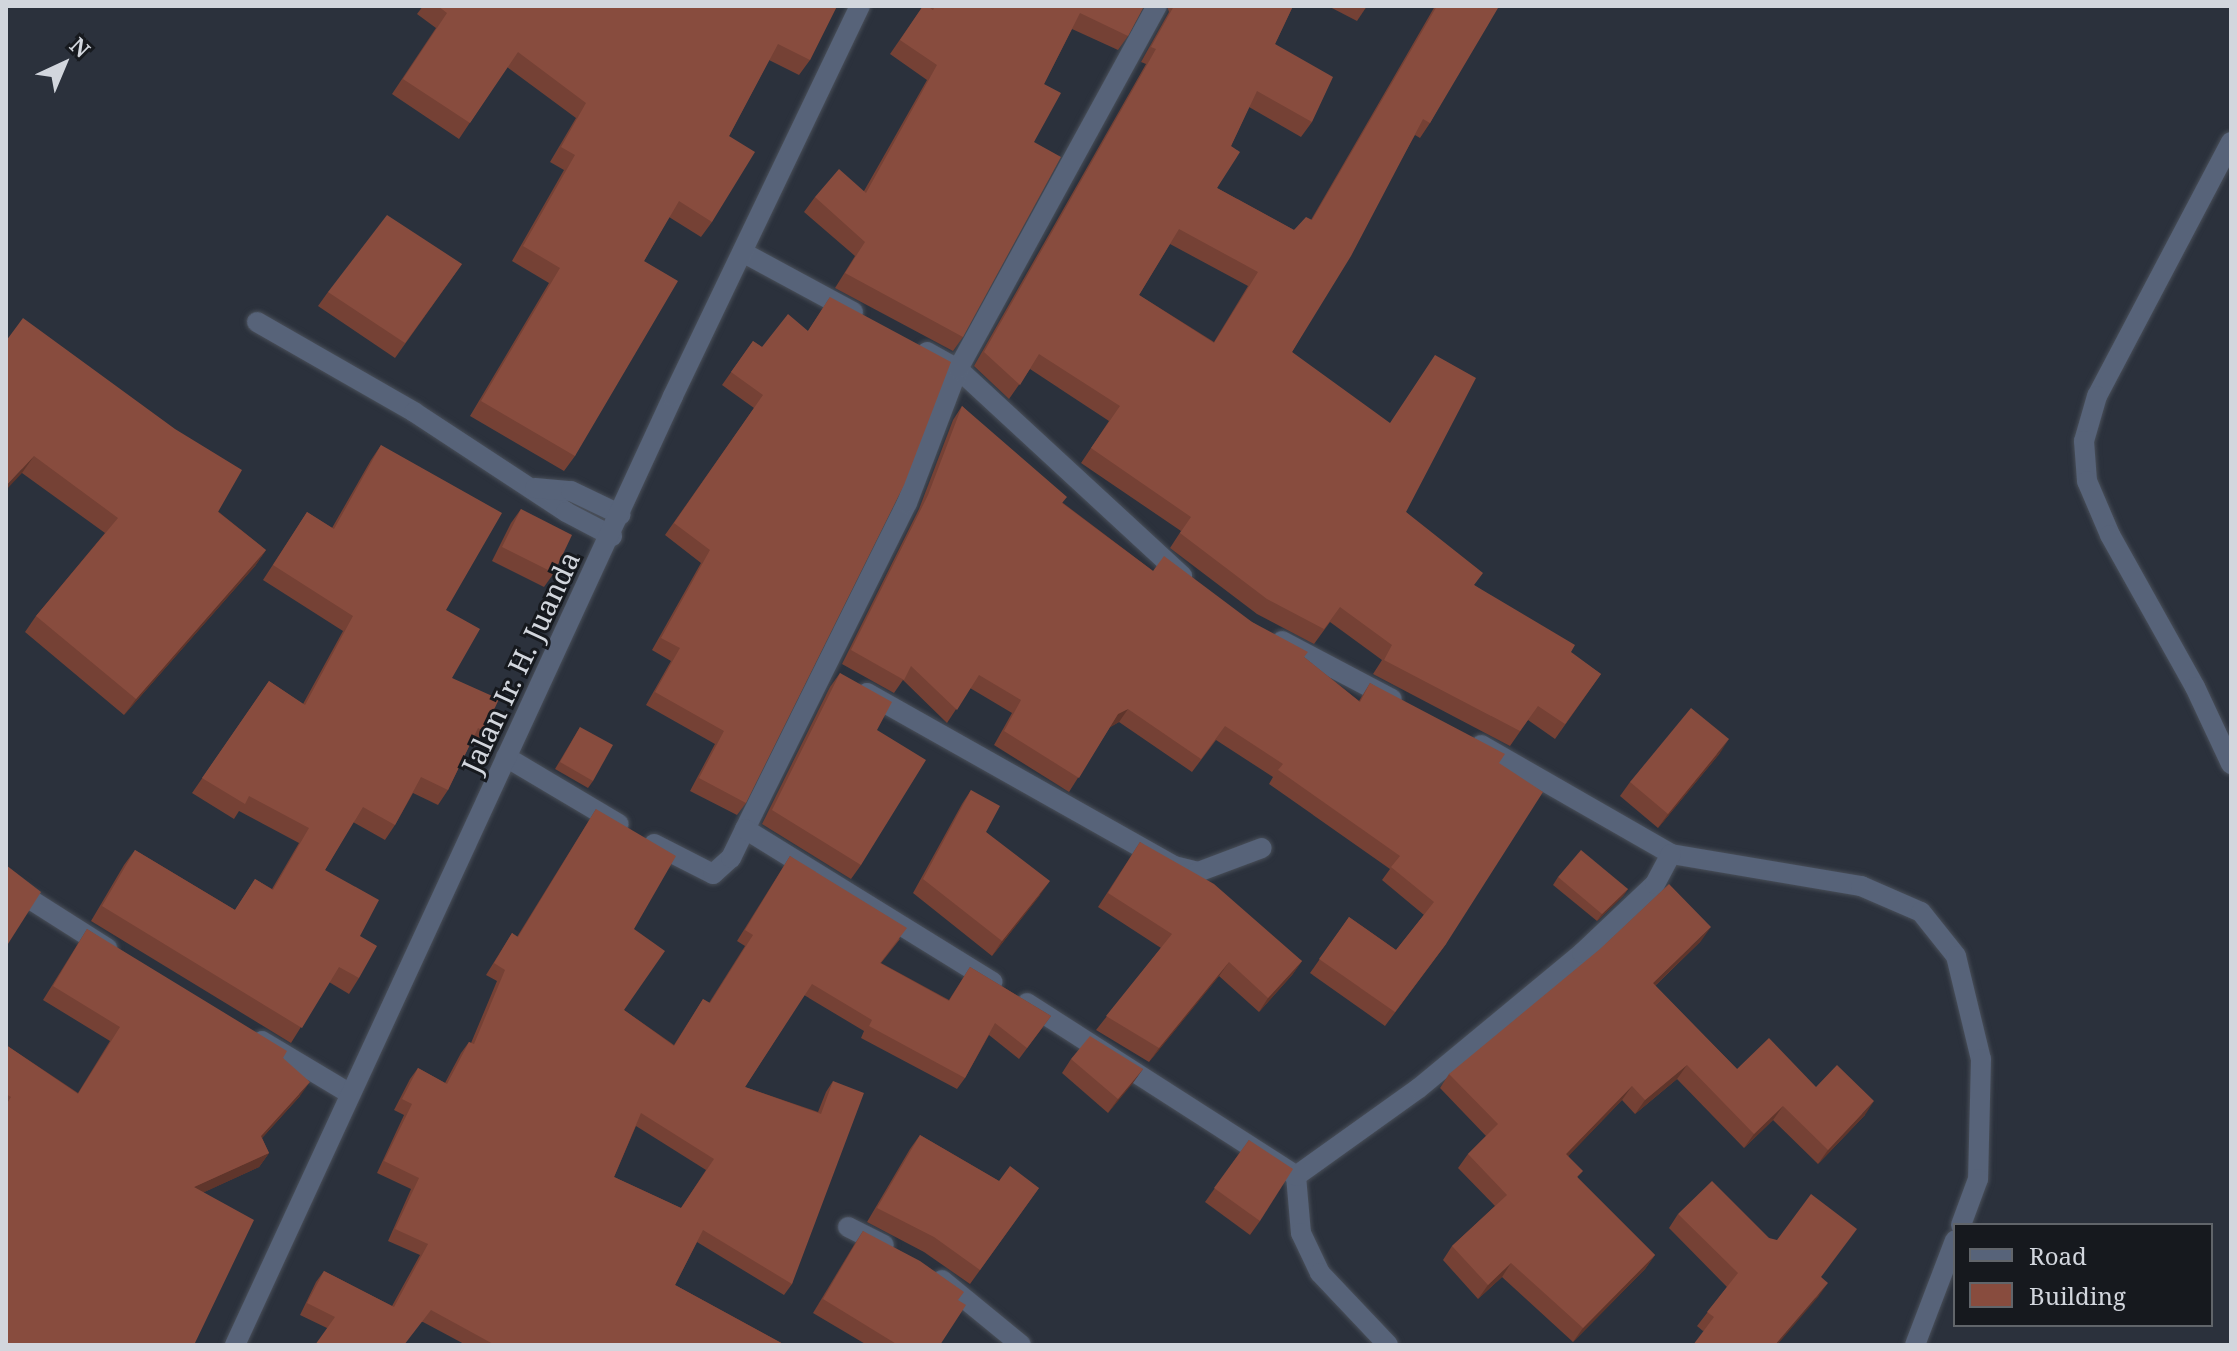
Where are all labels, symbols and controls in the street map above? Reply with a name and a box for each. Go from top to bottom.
north arrow [24,24,104,104]
text: N [64,30,97,64]
street label: Jalan Ir. H. Juanda [454,546,586,778]
legend [1953,1223,2213,1327]
text: Road [2029,1239,2087,1272]
text: Building [2029,1279,2126,1312]

